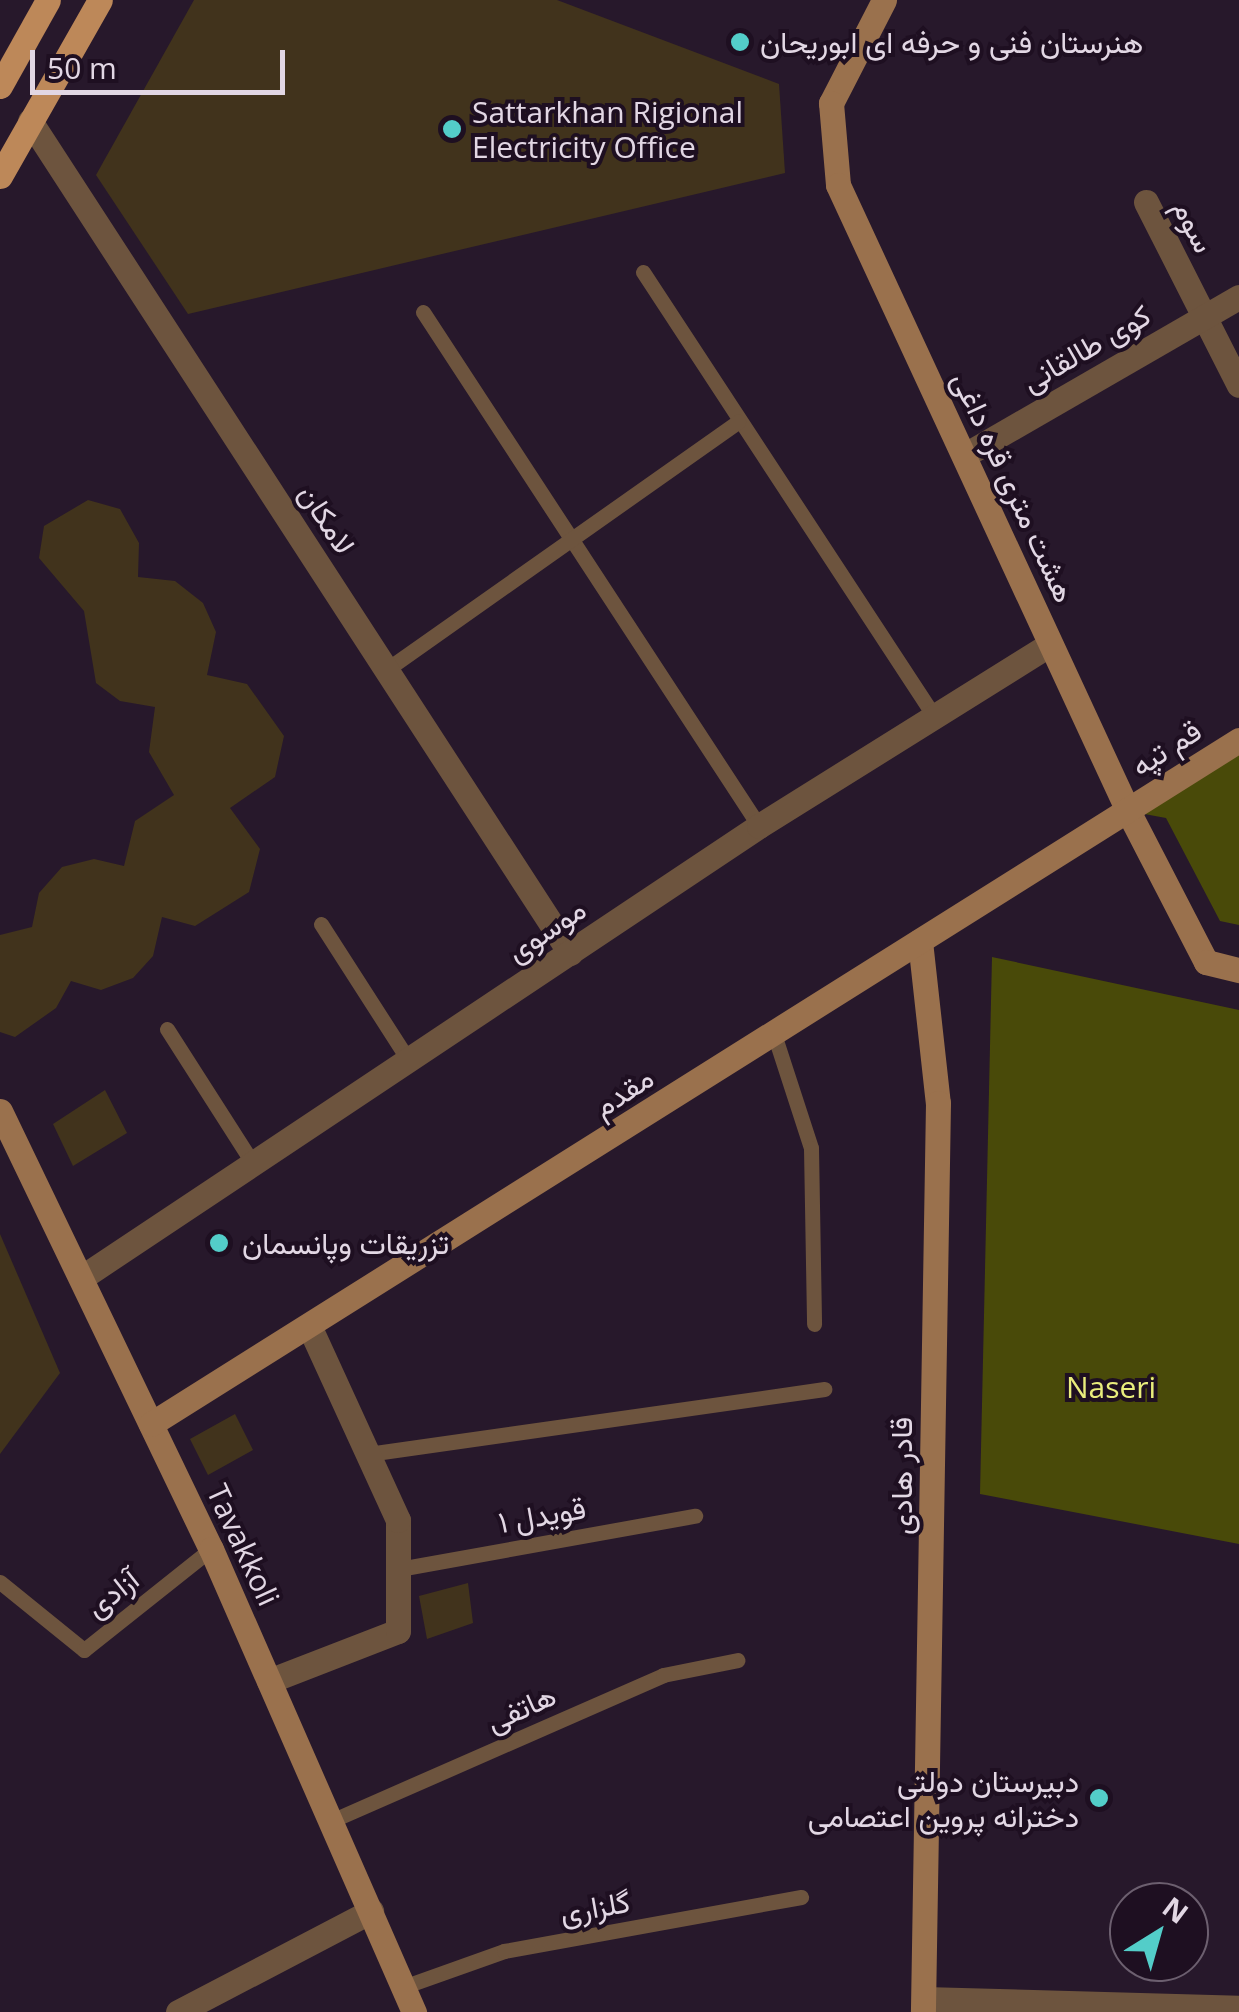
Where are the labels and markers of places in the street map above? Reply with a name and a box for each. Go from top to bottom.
place label: هنرستان فنی و حرفه ای ابوریحان [760,24,1143,60]
marker: هنرستان فنی و حرفه ای ابوریحان [729,31,751,53]
place label: Sattarkhan Rigional Electricity Office [472,94,743,164]
marker: Sattarkhan Rigional Electricity Office [441,118,463,140]
place label: تزریقات وپانسمان [242,1225,449,1261]
marker: تزریقات وپانسمان [206,1230,232,1256]
place label: دبیرستان دولتی دخترانه پروین اعتصامی [808,1763,1079,1834]
marker: دبیرستان دولتی دخترانه پروین اعتصامی [1088,1787,1110,1809]

